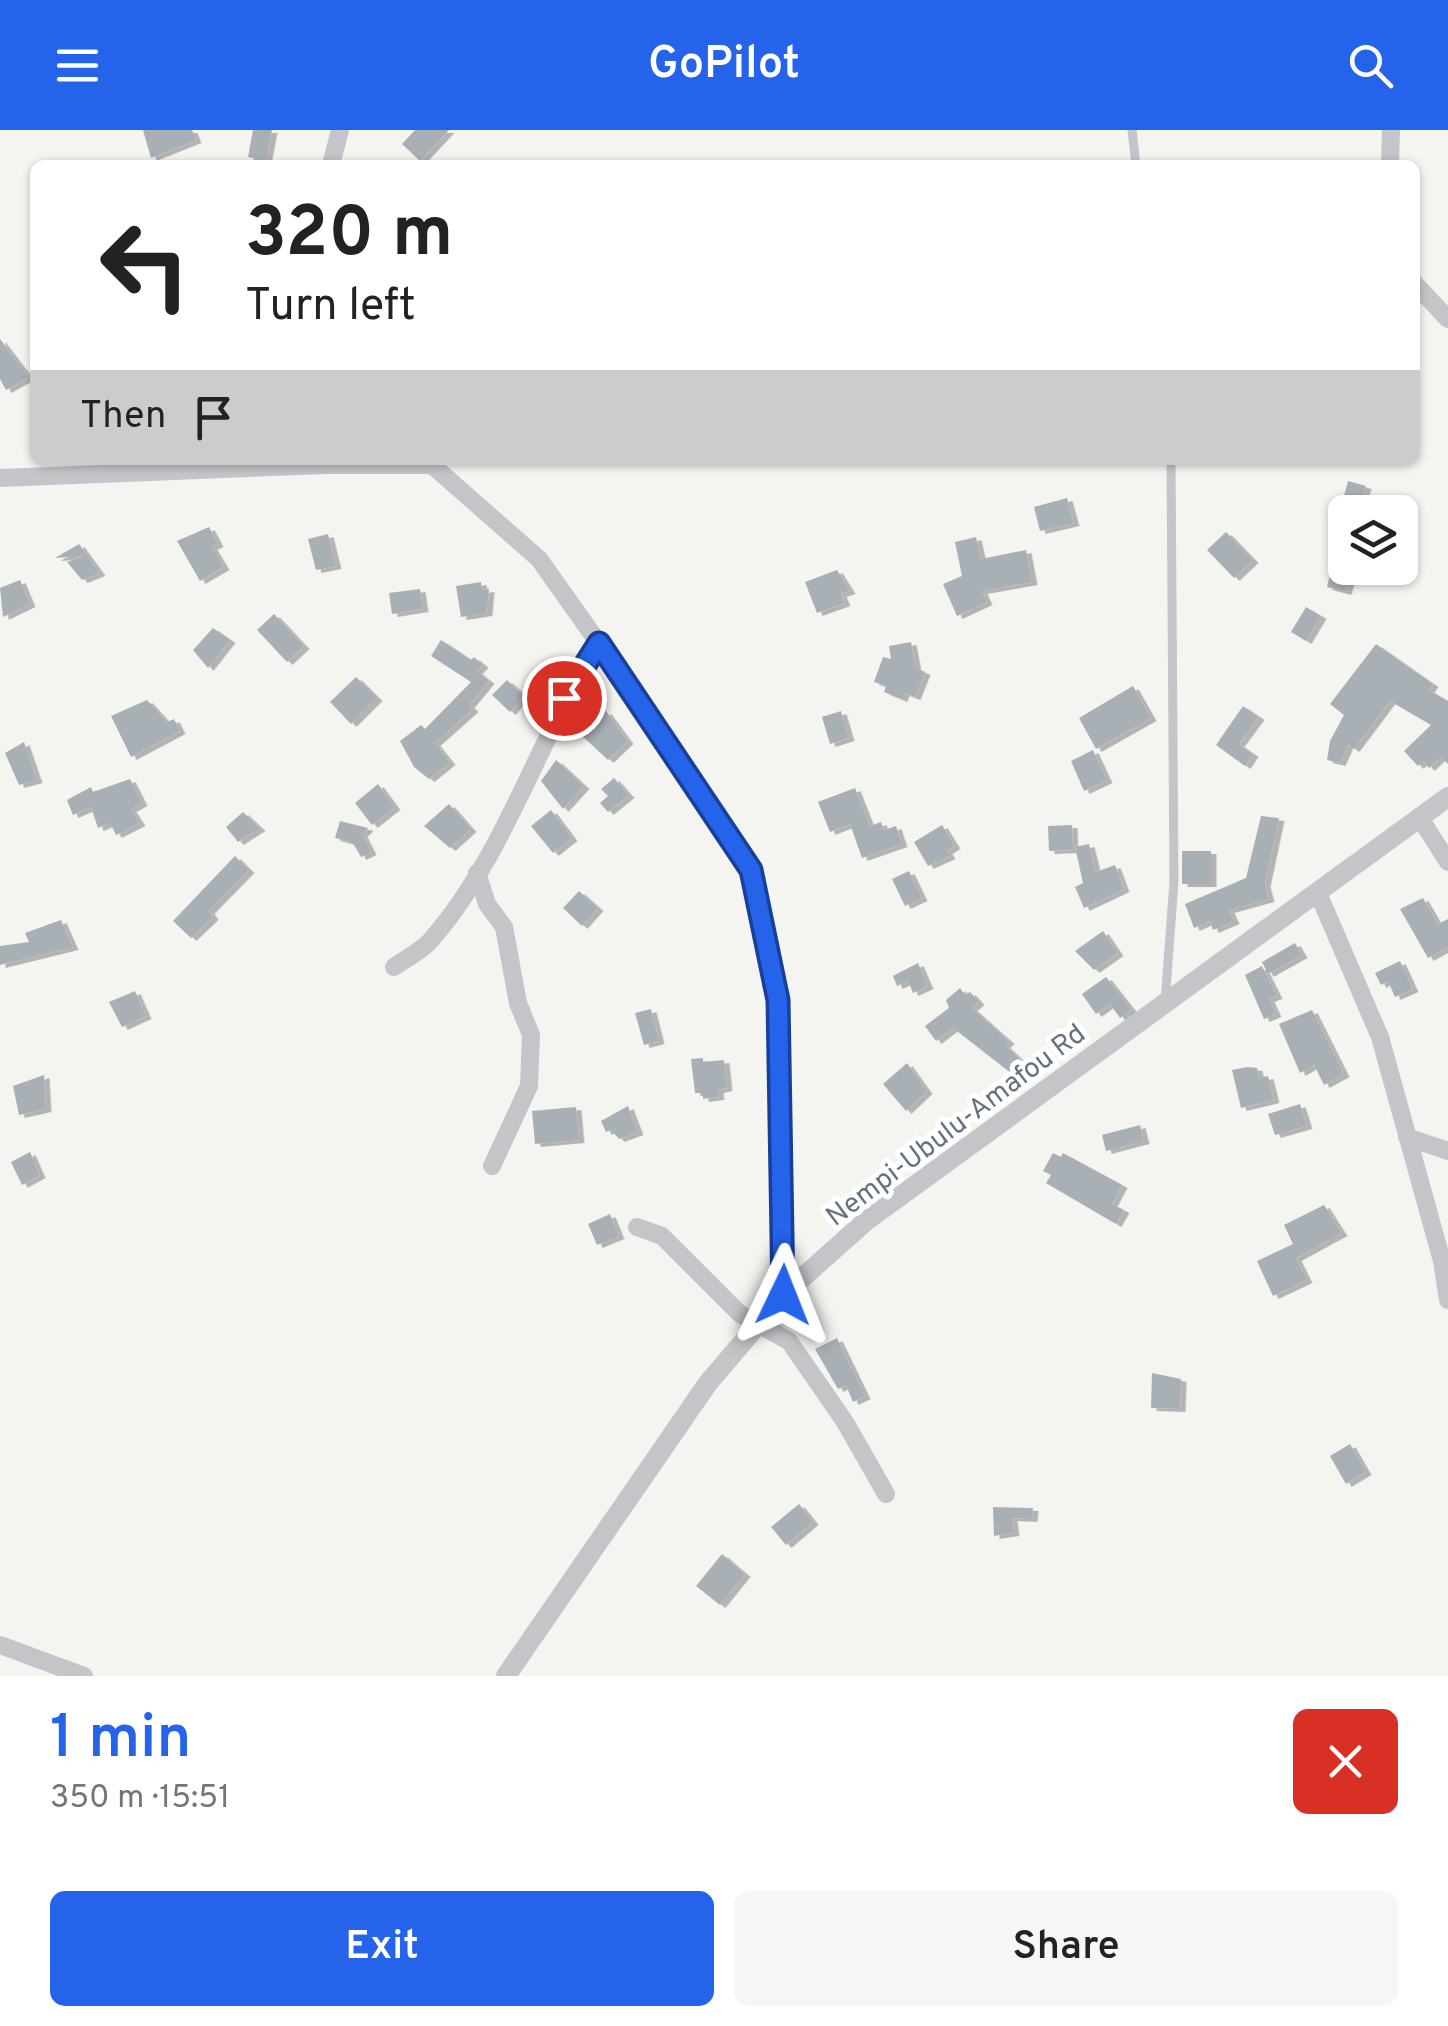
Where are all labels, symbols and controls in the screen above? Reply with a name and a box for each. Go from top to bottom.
text: GoPilot [648,37,800,94]
icon: menu [50,38,105,93]
icon: search [1343,38,1398,93]
text: 320 m [245,192,453,281]
icon: left [80,200,210,330]
text: Turn left [245,279,416,336]
icon: arrive [186,390,241,445]
text: Then [80,393,166,442]
map controls [1328,495,1418,585]
button: layers [1328,495,1418,585]
pin [522,656,607,741]
icon: arrive [537,671,592,726]
street label: Nempi-Ubulu-Amafou Rd [820,1017,1094,1236]
position arrow [731,1243,835,1347]
text: 1 min [50,1703,191,1779]
button: close [1293,1709,1398,1814]
text: 350 m · 15:51 [50,1779,230,1819]
button: Exit [50,1891,714,2006]
button: Share [734,1891,1398,2006]

